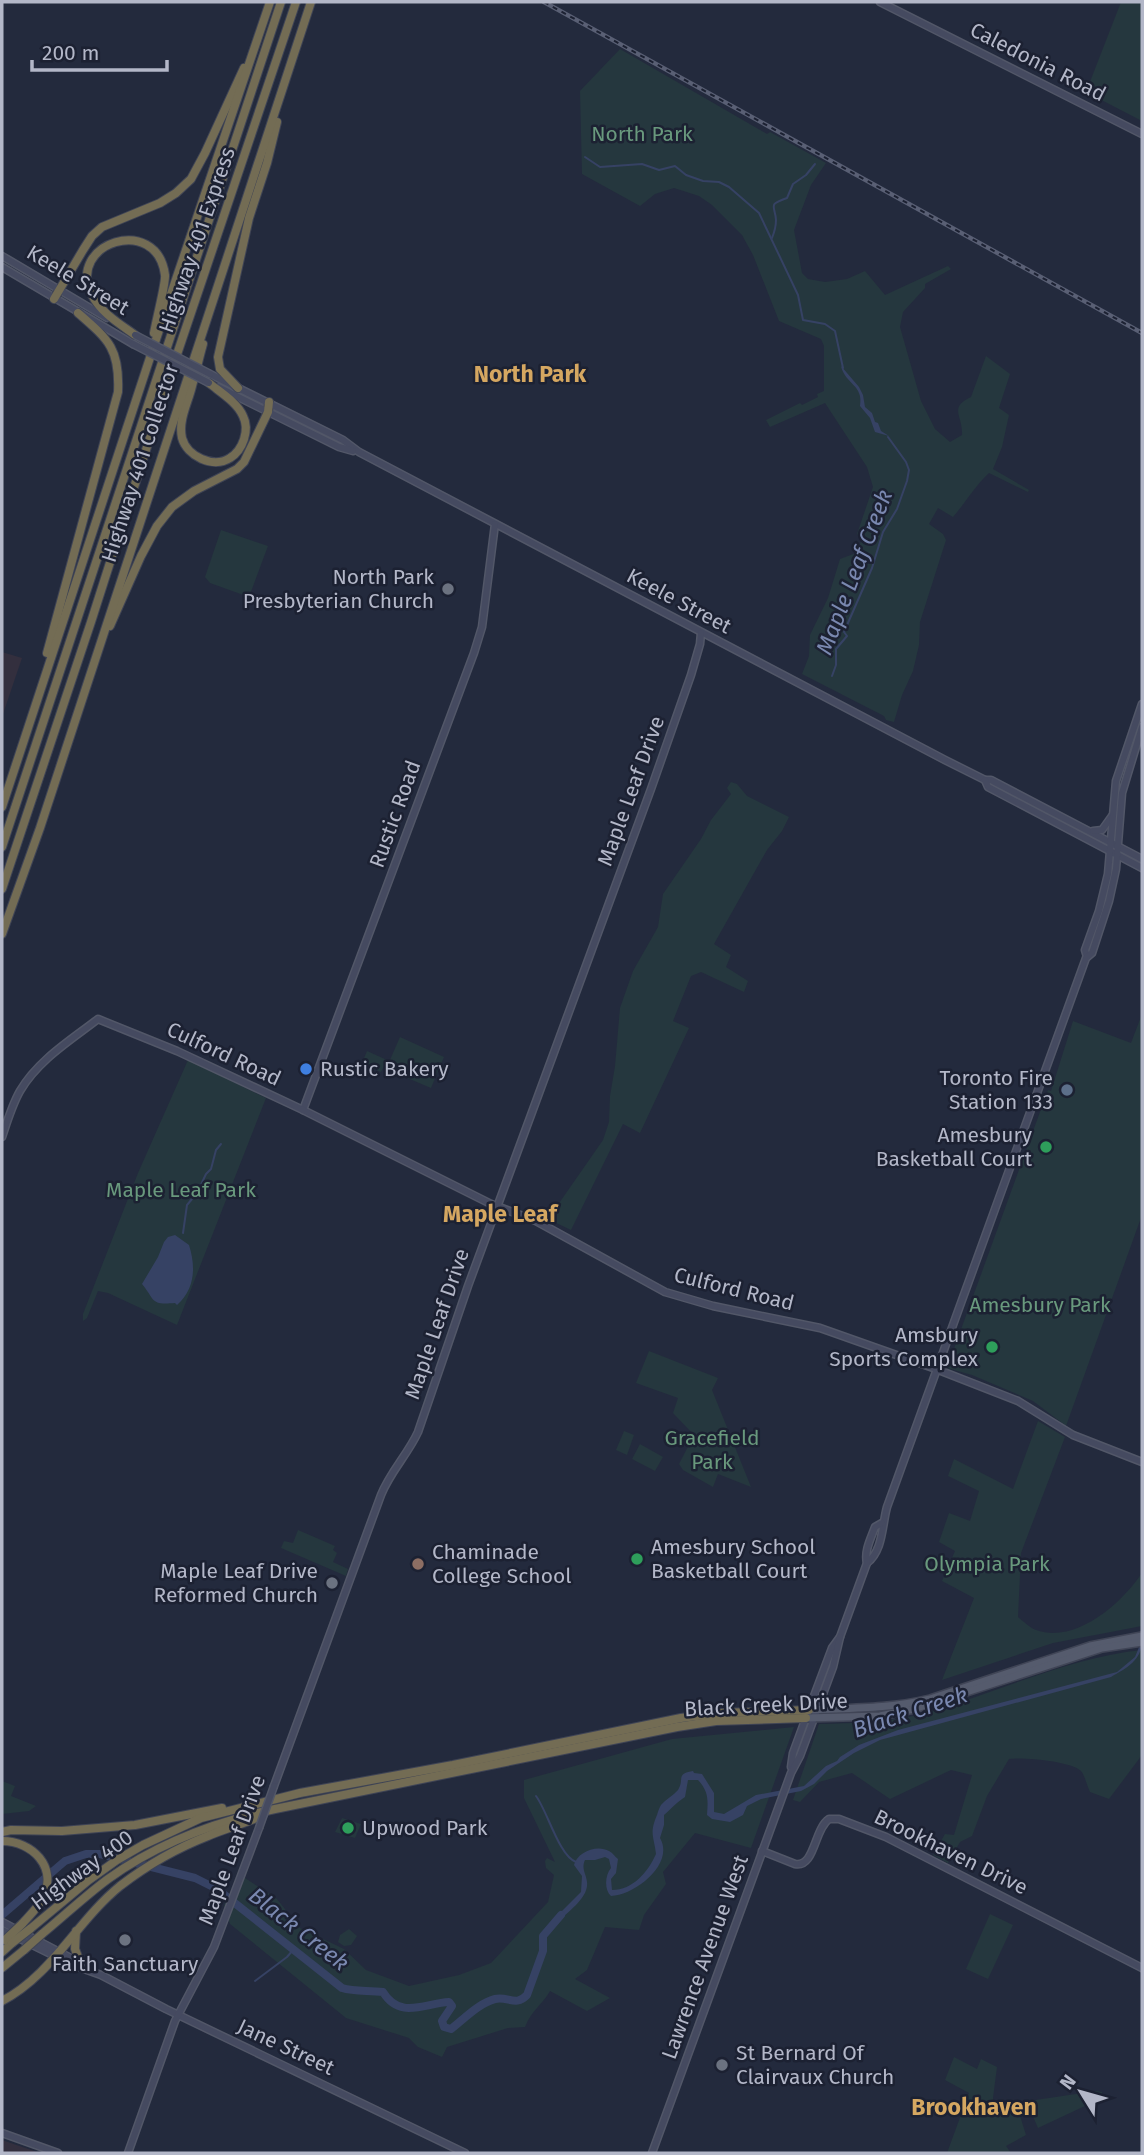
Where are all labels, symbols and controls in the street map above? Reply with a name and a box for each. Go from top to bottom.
street label: Caledonia Road [966,17,1110,107]
scale bar [32,28,166,72]
text: 200 m [42,40,99,66]
park label: North Park [591,121,693,147]
street label: Highway 401 Express [153,144,241,336]
street label: Keele Street [22,239,134,321]
street label: Highway 401 Collector [96,360,184,566]
district label: North Park [474,360,587,388]
water label: Maple Leaf Creek [810,486,898,658]
street label: Keele Street [622,563,736,640]
place label: North Park Presbyterian Church [243,564,434,614]
marker: North Park Presbyterian Church [440,581,456,597]
street label: Maple Leaf Drive [592,712,670,870]
street label: Rustic Road [364,757,426,871]
street label: Culford Road [163,1016,285,1092]
place label: Rustic Bakery [320,1056,449,1082]
marker: Rustic Bakery [298,1061,314,1077]
place label: Toronto Fire Station 133 [939,1065,1053,1115]
marker: Toronto Fire Station 133 [1059,1082,1075,1098]
place label: Amesbury Basketball Court [876,1122,1033,1172]
marker: Amesbury Basketball Court [1038,1139,1054,1155]
park label: Maple Leaf Park [106,1177,256,1203]
district label: Maple Leaf [443,1200,559,1228]
street label: Maple Leaf Drive [399,1245,475,1403]
street label: Culford Road [671,1262,797,1316]
park label: Amesbury Park [969,1292,1111,1318]
place label: Amsbury Sports Complex [829,1322,979,1372]
marker: Amsbury Sports Complex [984,1339,1000,1355]
park label: Gracefield Park [664,1425,760,1475]
place label: Amesbury School Basketball Court [651,1534,815,1584]
place label: Chaminade College School [432,1539,571,1589]
marker: Amesbury School Basketball Court [629,1551,645,1567]
park label: Olympia Park [924,1551,1050,1577]
marker: Chaminade College School [410,1556,426,1572]
place label: Maple Leaf Drive Reformed Church [154,1558,318,1608]
marker: Maple Leaf Drive Reformed Church [324,1575,340,1591]
water label: Black Creek [849,1680,971,1744]
street label: Black Creek Drive [683,1688,849,1722]
street label: Maple Leaf Drive [193,1771,271,1929]
street label: Brookhaven Drive [870,1804,1032,1900]
place label: Upwood Park [362,1815,488,1841]
marker: Upwood Park [340,1820,356,1836]
street label: Highway 400 [26,1824,138,1916]
street label: Lawrence Avenue West [656,1851,754,2063]
water label: Black Creek [243,1881,355,1977]
marker: Faith Sanctuary [117,1932,133,1948]
place label: Faith Sanctuary [52,1951,199,1977]
street label: Jane Street [233,2013,339,2081]
place label: St Bernard Of Clairvaux Church [736,2040,894,2090]
marker: St Bernard Of Clairvaux Church [714,2057,730,2073]
north arrow [1046,2057,1116,2127]
text: N [1055,2070,1081,2094]
district label: Brookhaven [911,2093,1037,2121]

